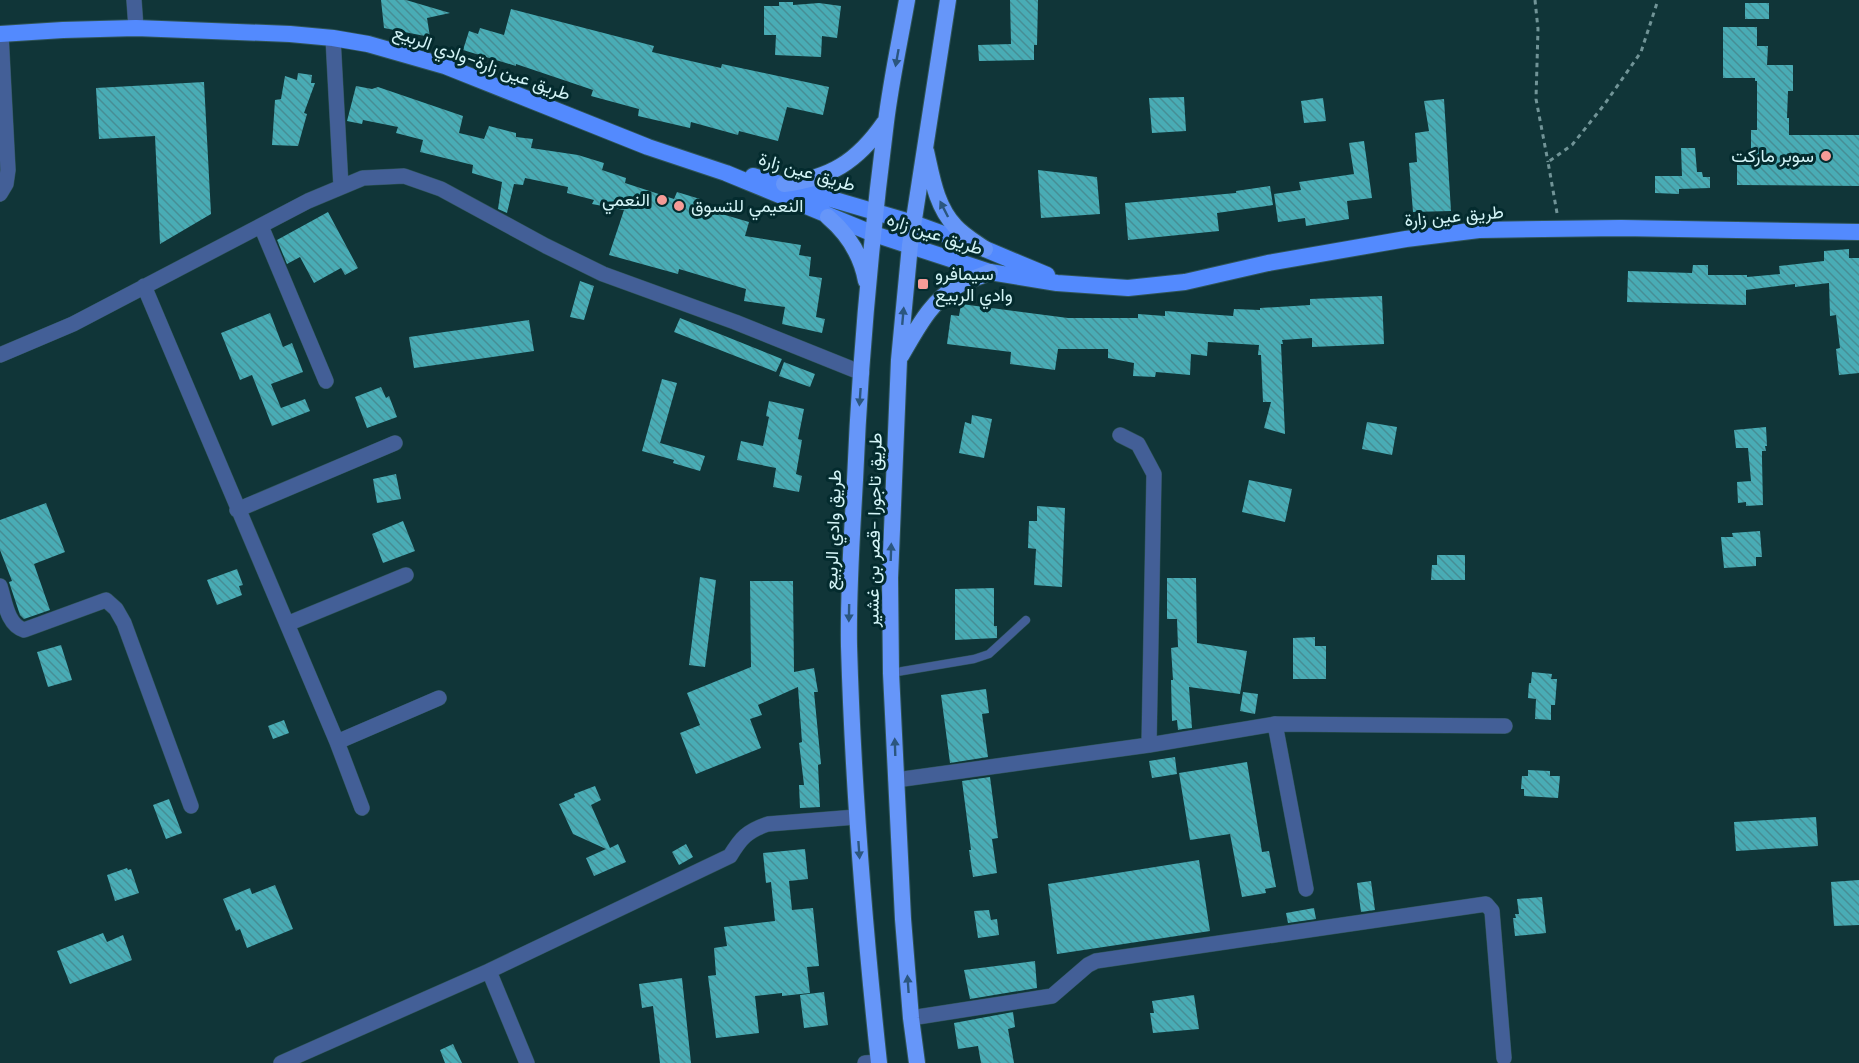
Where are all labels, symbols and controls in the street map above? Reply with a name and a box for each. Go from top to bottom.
street label: طريق عين زارة-وادي الربيع [389,20,574,109]
one-way arrow [892,48,901,67]
place label: سوبر ماركت [1731,144,1814,168]
street label: طريق عين زارة [756,147,858,197]
marker: سوبر ماركت [1819,149,1833,163]
place label: النعمي [602,188,650,215]
marker: النعمي [655,193,669,207]
place label: النعيمي للتسوق [691,194,803,221]
marker: النعيمي للتسوق [672,199,686,213]
one-way arrow [939,200,949,217]
street label: طريق عين زارة [1403,200,1505,232]
street label: طريق عين زاره [884,207,986,261]
place label: سيمافرو وادي الربيع [935,262,1013,310]
marker: سيمافرو وادي الربيع [916,277,930,291]
one-way arrow [898,306,908,325]
one-way arrow [855,388,865,407]
street label: طريق تاجورا -قصر بن غشير [860,433,888,628]
street label: طريق وادي الربيع [819,469,850,591]
one-way arrow [886,543,896,562]
one-way arrow [845,604,854,623]
one-way arrow [890,738,899,757]
one-way arrow [854,840,864,859]
one-way arrow [903,974,913,993]

